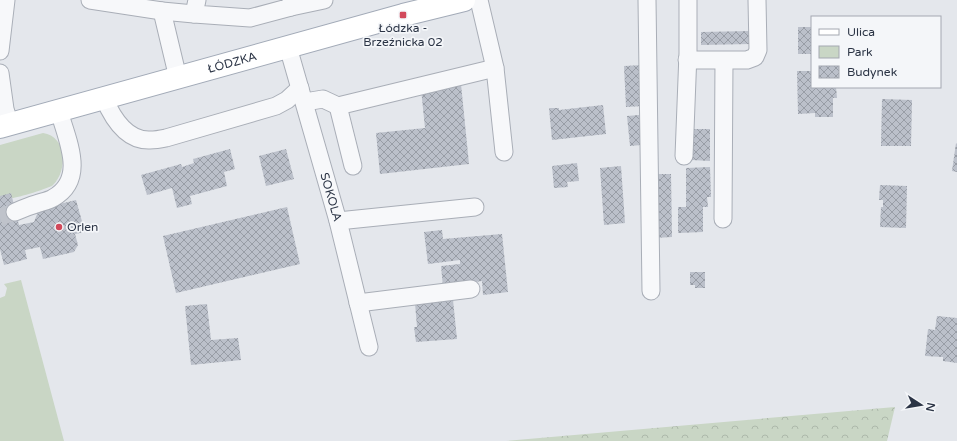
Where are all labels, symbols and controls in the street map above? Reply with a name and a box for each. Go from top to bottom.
marker: Łódzka - Brzeźnicka 02 [398,10,408,20]
legend [811,16,941,88]
place label: Łódzka - Brzeźnicka 02 [363,21,443,49]
text: Ulica [847,25,875,39]
text: Park [847,45,873,59]
street label: ŁÓDZKA [206,49,258,76]
text: Budynek [847,65,898,79]
street label: SOKOLA [317,171,345,223]
place label: Orlen [67,220,98,234]
marker: Orlen [54,222,64,232]
north arrow [901,385,941,425]
text: N [923,401,938,413]

